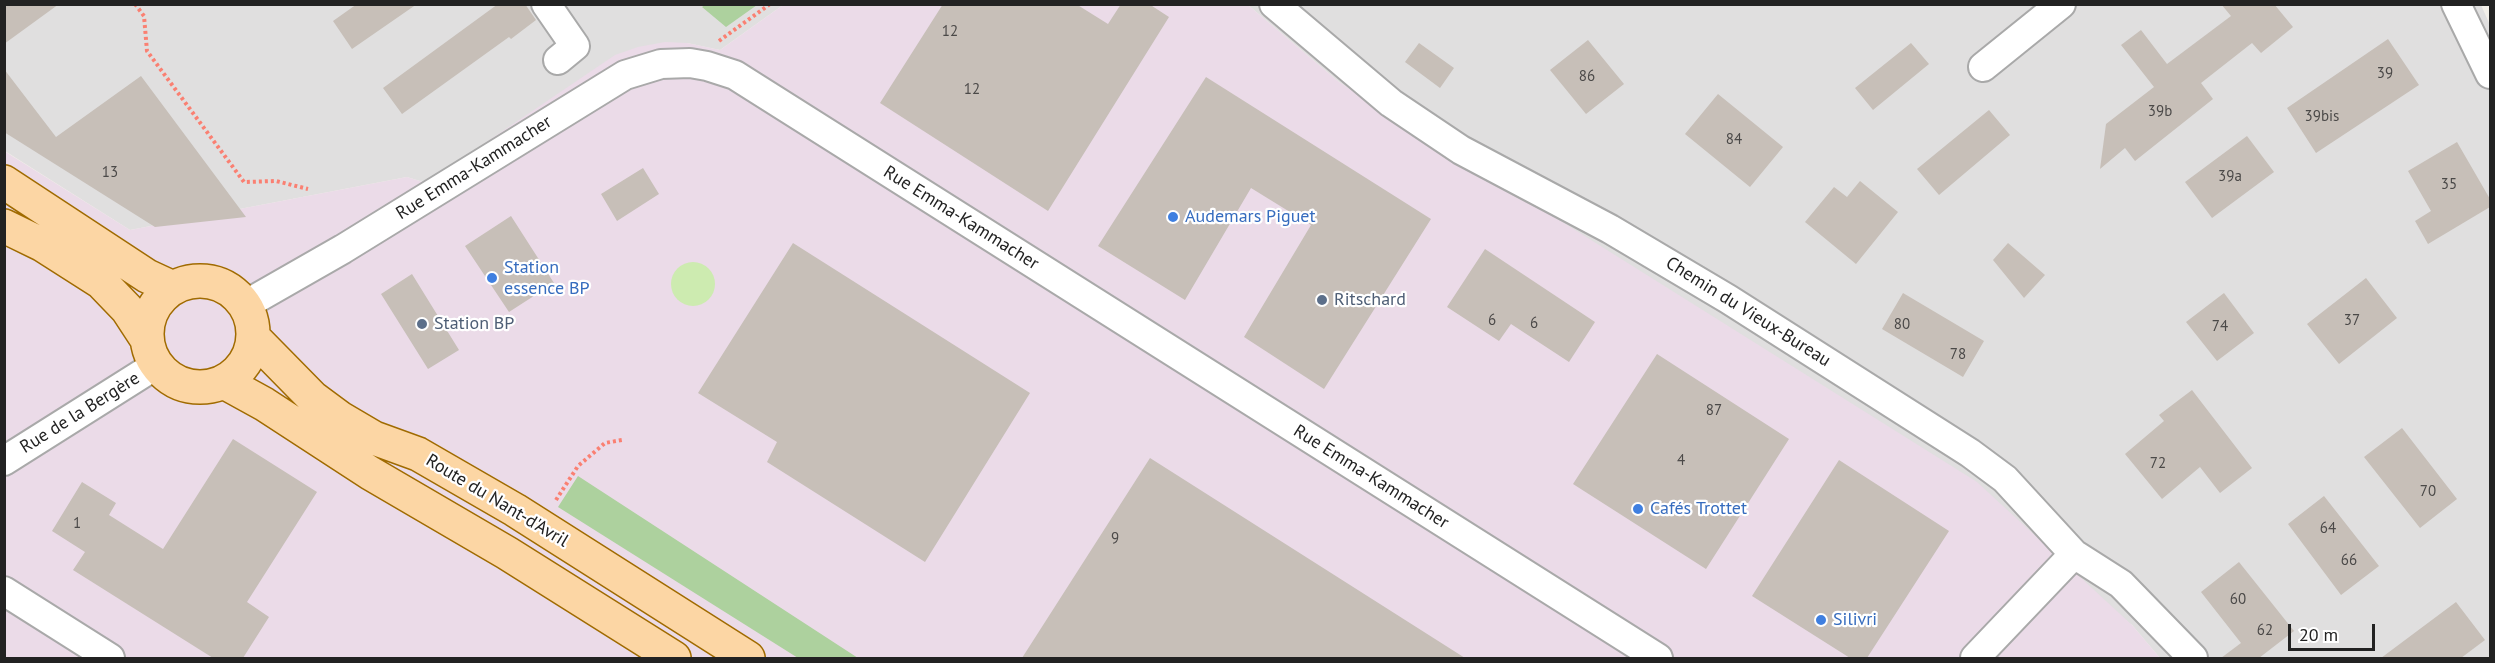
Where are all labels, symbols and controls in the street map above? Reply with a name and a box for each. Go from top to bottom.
house number: 12 [942,23,958,41]
house number: 39 [2377,65,2393,83]
house number: 86 [1579,68,1595,86]
house number: 12 [964,81,980,99]
house number: 39b [2148,103,2172,121]
house number: 39bis [2305,108,2339,126]
street label: Rue Emma-Kammacher [392,111,556,225]
house number: 84 [1726,131,1742,149]
street label: Rue Emma-Kammacher [879,161,1043,275]
house number: 13 [102,164,118,182]
house number: 39a [2218,168,2242,186]
house number: 35 [2441,176,2457,194]
place label: Audemars Piguet [1185,206,1316,228]
marker: Audemars Piguet [1166,210,1180,224]
street label: Chemin du Vieux-Bureau [1662,252,1834,372]
place label: Station essence BP [504,257,590,300]
marker: Station essence BP [485,271,499,285]
place label: Ritschard [1334,289,1406,311]
marker: Ritschard [1315,293,1329,307]
house number: 6 [1488,312,1496,330]
house number: 37 [2344,312,2360,330]
place label: Station BP [434,313,514,335]
house number: 6 [1530,315,1538,333]
house number: 80 [1894,316,1910,334]
marker: Station BP [415,317,429,331]
house number: 74 [2212,318,2228,336]
house number: 78 [1950,346,1966,364]
street label: Rue de la Bergère [16,368,144,458]
house number: 87 [1706,402,1722,420]
street label: Rue Emma-Kammacher [1289,420,1453,534]
street label: Route du Nant-d'Avril [422,450,572,552]
house number: 4 [1677,452,1685,470]
house number: 72 [2150,455,2166,473]
house number: 70 [2420,483,2436,501]
place label: Cafés Trottet [1650,498,1747,520]
marker: Cafés Trottet [1631,502,1645,516]
house number: 1 [73,515,81,533]
house number: 64 [2320,520,2336,538]
house number: 9 [1111,530,1119,548]
house number: 66 [2341,552,2357,570]
house number: 60 [2230,591,2246,609]
place label: Silivri [1833,609,1877,631]
scale bar [2291,612,2378,650]
marker: Silivri [1814,613,1828,627]
house number: 62 [2257,622,2273,640]
text: 20 m [2299,623,2338,646]

